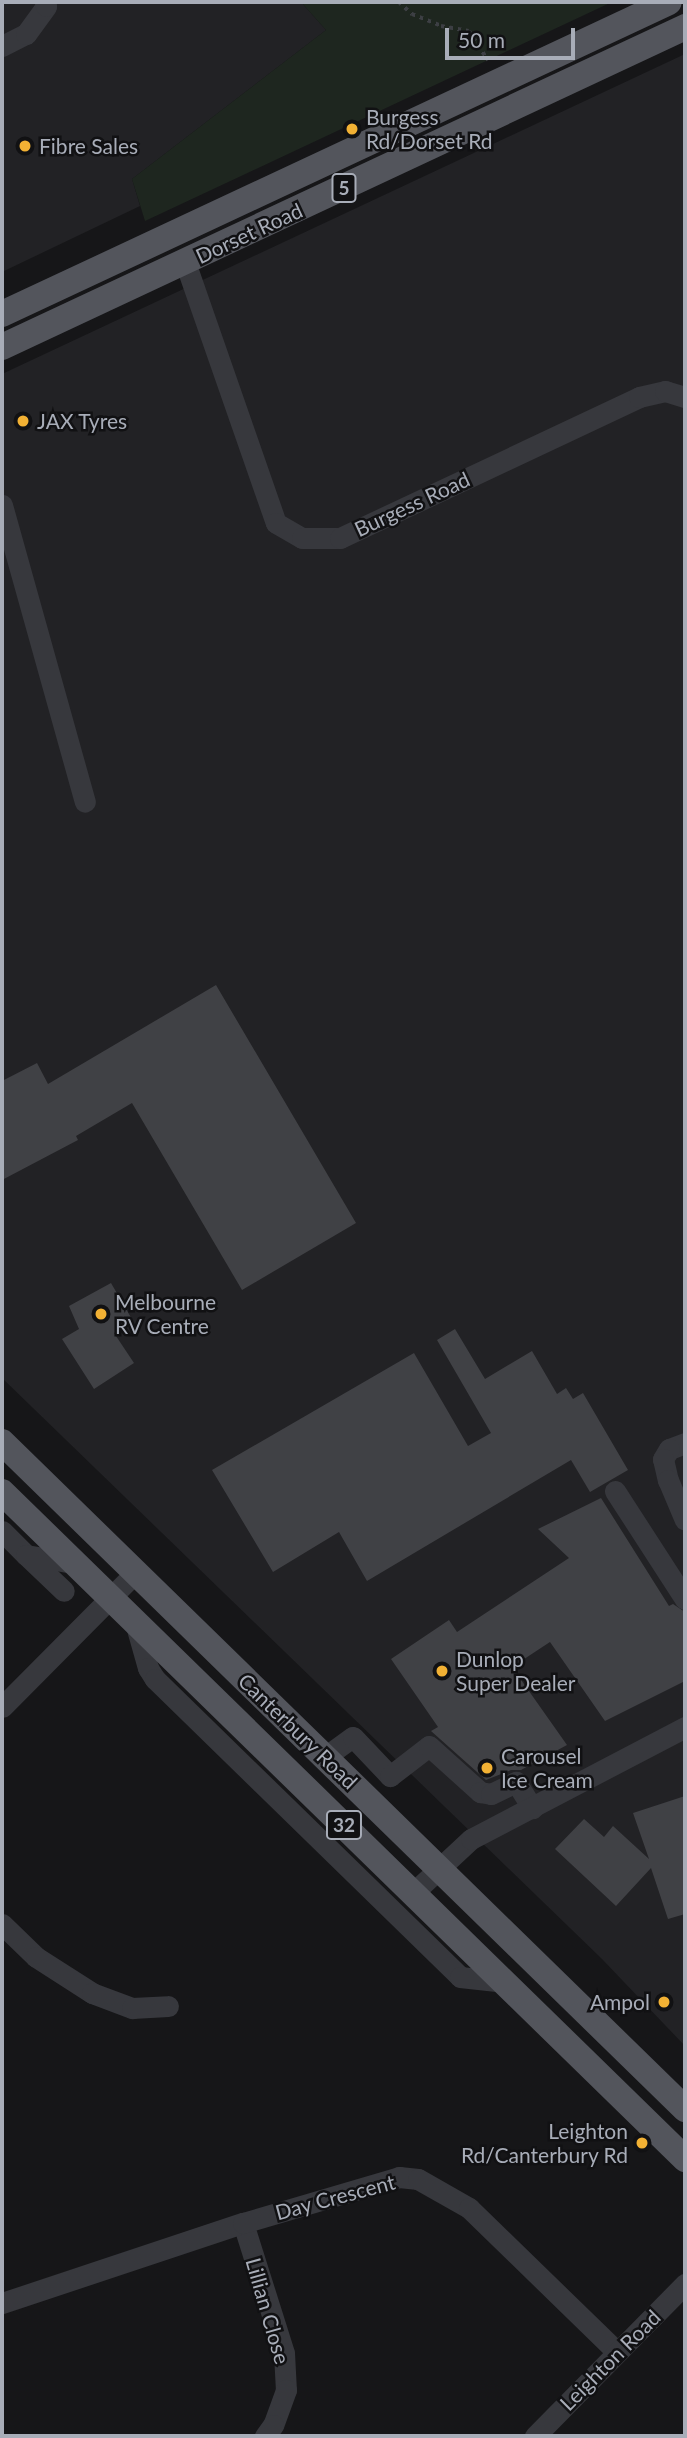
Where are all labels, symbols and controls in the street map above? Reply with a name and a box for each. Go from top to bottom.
scale bar [449,14,578,58]
text: 50 m [458,27,505,52]
place label: Burgess Rd/Dorset Rd [366,104,493,154]
marker: Burgess Rd/Dorset Rd [344,121,360,137]
place label: Fibre Sales [39,133,138,159]
marker: Fibre Sales [17,138,33,154]
road number: 5 [330,172,358,204]
street label: Dorset Road [192,197,306,269]
place label: JAX Tyres [37,408,128,434]
marker: JAX Tyres [15,413,31,429]
street label: Burgess Road [350,466,474,542]
place label: Melbourne RV Centre [115,1289,216,1339]
marker: Melbourne RV Centre [93,1306,109,1322]
place label: Dunlop Super Dealer [456,1646,576,1696]
marker: Dunlop Super Dealer [434,1663,450,1679]
street label: Canterbury Road [233,1668,363,1794]
place label: Carousel Ice Cream [501,1743,593,1793]
marker: Carousel Ice Cream [479,1760,495,1776]
road number: 32 [325,1810,363,1840]
place label: Ampol [590,1989,650,2015]
marker: Ampol [656,1994,672,2010]
place label: Leighton Rd/Canterbury Rd [460,2118,628,2168]
marker: Leighton Rd/Canterbury Rd [634,2135,650,2151]
street label: Day Crescent [272,2169,398,2225]
street label: Lillian Close [241,2255,295,2367]
street label: Leighton Road [555,2305,665,2415]

